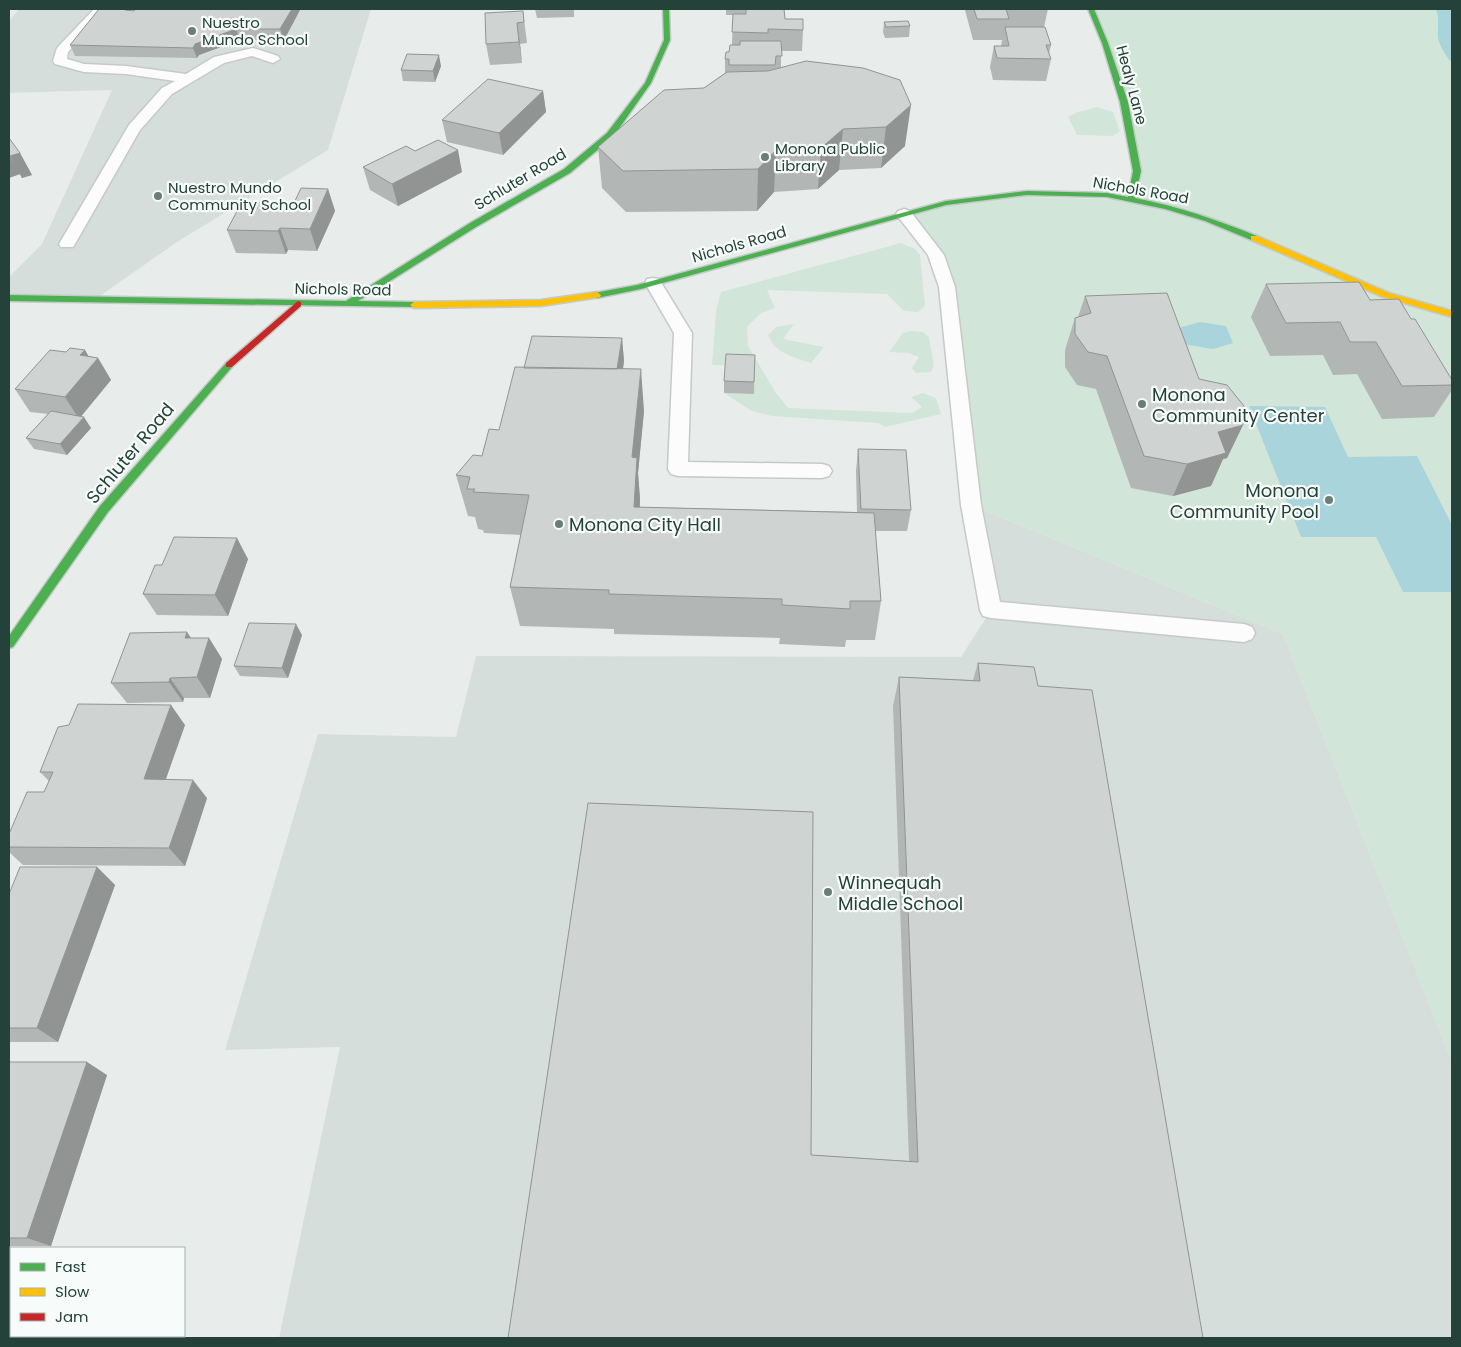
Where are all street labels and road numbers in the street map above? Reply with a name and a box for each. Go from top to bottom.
street label: Healy Lane [1111,43,1153,127]
street label: Schluter Road [470,143,570,215]
street label: Nichols Road [1091,171,1191,209]
street label: Nichols Road [689,221,789,267]
street label: Nichols Road [294,278,392,300]
street label: Schluter Road [80,397,180,509]

